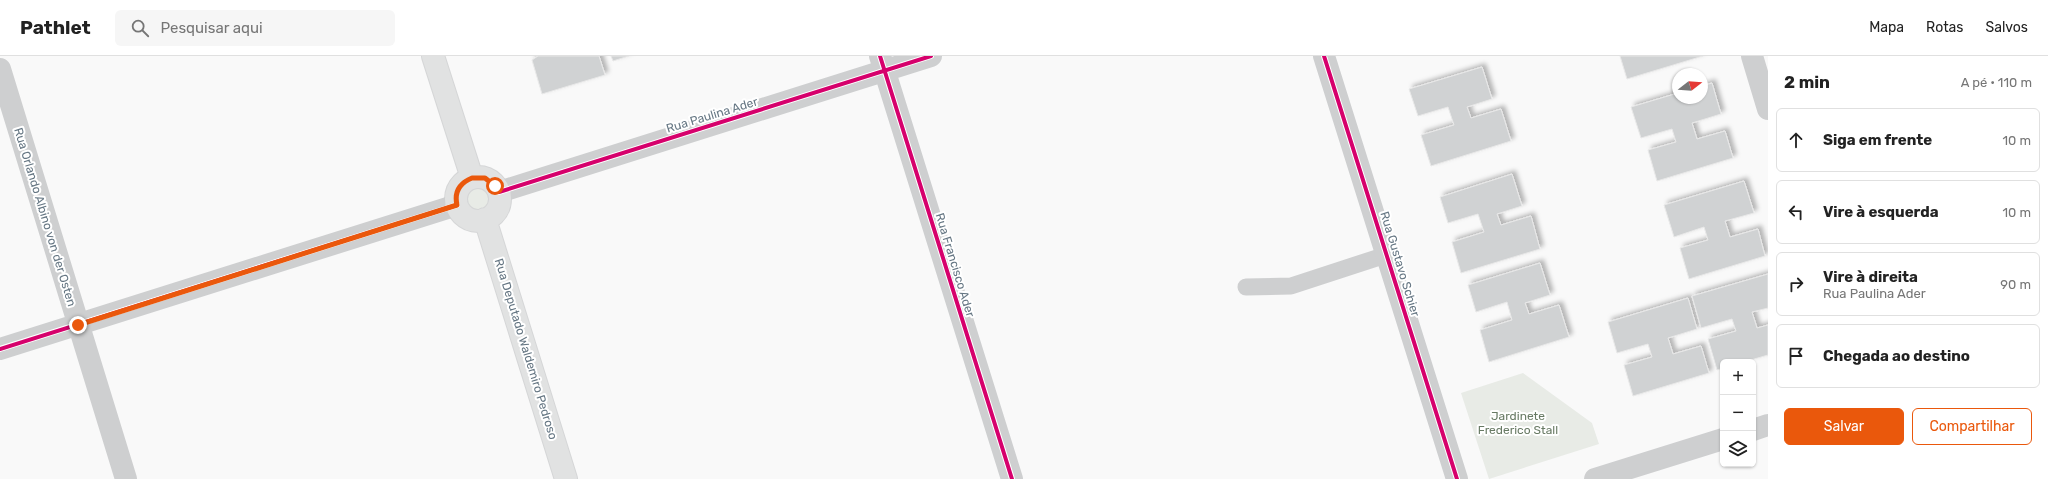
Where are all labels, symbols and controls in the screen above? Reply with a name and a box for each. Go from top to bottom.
search box [115,10,395,46]
text: Pathlet [20,16,91,39]
icon: search [129,17,151,39]
text: Pesquisar aqui [161,19,263,37]
text: Mapa [1869,19,1904,36]
text: Rotas [1926,19,1963,36]
text: Salvos [1985,19,2028,36]
north arrow [1672,68,1708,104]
text: 2 min [1784,72,1830,92]
text: A pé · 110 m [1961,75,2032,90]
street label: Rua Paulina Ader [665,94,760,136]
street label: Rua Orlando Albino von der Osten [11,126,79,308]
icon: ahead [1785,129,1807,151]
text: Siga em frente [1823,131,1932,149]
text: 10 m [2002,133,2031,148]
route start [486,177,504,195]
icon: left [1785,201,1807,223]
text: Vire à esquerda [1823,203,1939,221]
text: 10 m [2002,205,2031,220]
street label: Rua Gustavo Schier [1377,210,1423,319]
street label: Rua Francisco Ader [933,211,978,319]
street label: Rua Deputado Waldemiro Pedroso [492,257,560,441]
text: Vire à direita [1823,268,1918,286]
icon: right [1785,273,1807,295]
text: 90 m [2000,277,2031,292]
text: Rua Paulina Ader [1823,286,1926,301]
route end [69,316,87,334]
icon: arrive [1785,345,1807,367]
text: Chegada ao destino [1823,347,1970,365]
map controls [1720,359,1756,467]
button: + [1720,359,1756,395]
button: − [1720,395,1756,431]
button: Salvar [1784,408,1904,445]
button: Compartilhar [1912,408,2032,445]
park label: Jardinete Frederico Stall [1478,409,1558,437]
button: layers [1720,431,1756,467]

